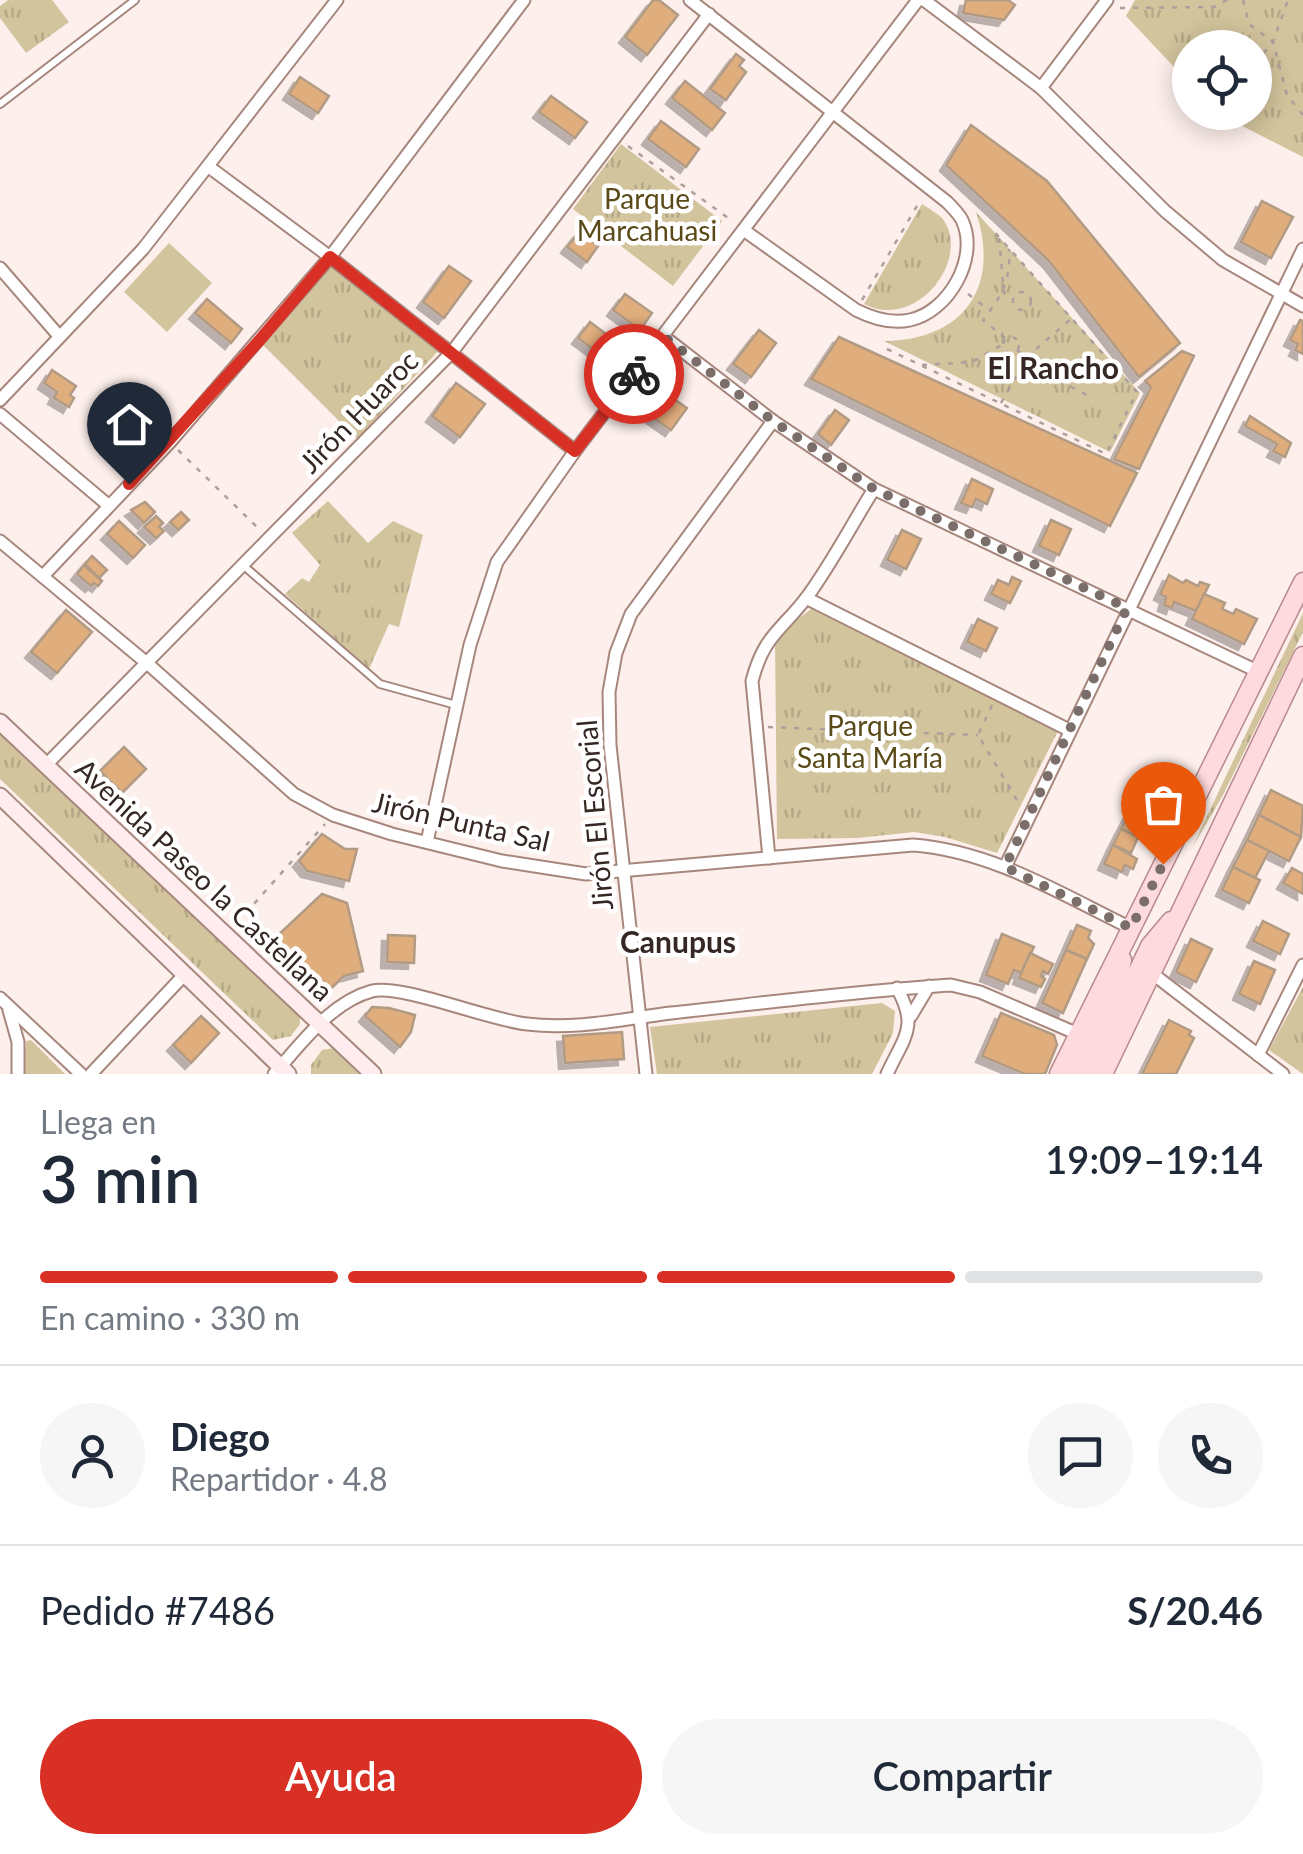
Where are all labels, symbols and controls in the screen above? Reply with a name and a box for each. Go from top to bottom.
map controls [1172,30,1272,130]
button: locate [1172,30,1272,130]
park label: Parque Marcahuasi [577,181,717,247]
courier [584,324,684,424]
street label: Jirón Huaroc [292,343,425,479]
icon: bike [607,347,662,402]
district label: El Rancho [987,349,1119,385]
pin [87,382,172,485]
icon: home [102,397,157,452]
park label: Parque Santa María [797,708,943,774]
street label: Jirón El Escorial [569,719,619,912]
street label: Avenida Paseo la Castellana [69,751,341,1008]
pin [1121,762,1206,865]
icon: bag [1136,777,1191,832]
street label: Jirón Punta Sal [369,784,553,858]
district label: Canupus [620,923,736,959]
text: Llega en [40,1102,156,1141]
text: 19:09–19:14 [1045,1136,1263,1182]
text: 3 min [40,1139,200,1217]
text: En camino · 330 m [40,1298,300,1337]
button: person [40,1403,145,1508]
button: chat [1028,1403,1133,1508]
button: phone [1158,1403,1263,1508]
text: Diego [170,1413,270,1459]
text: Repartidor · 4.8 [170,1459,388,1498]
text: Pedido #7486 [40,1587,275,1633]
text: S/20.46 [1127,1587,1263,1633]
button: Ayuda [40,1719,642,1834]
button: Compartir [662,1719,1263,1834]

